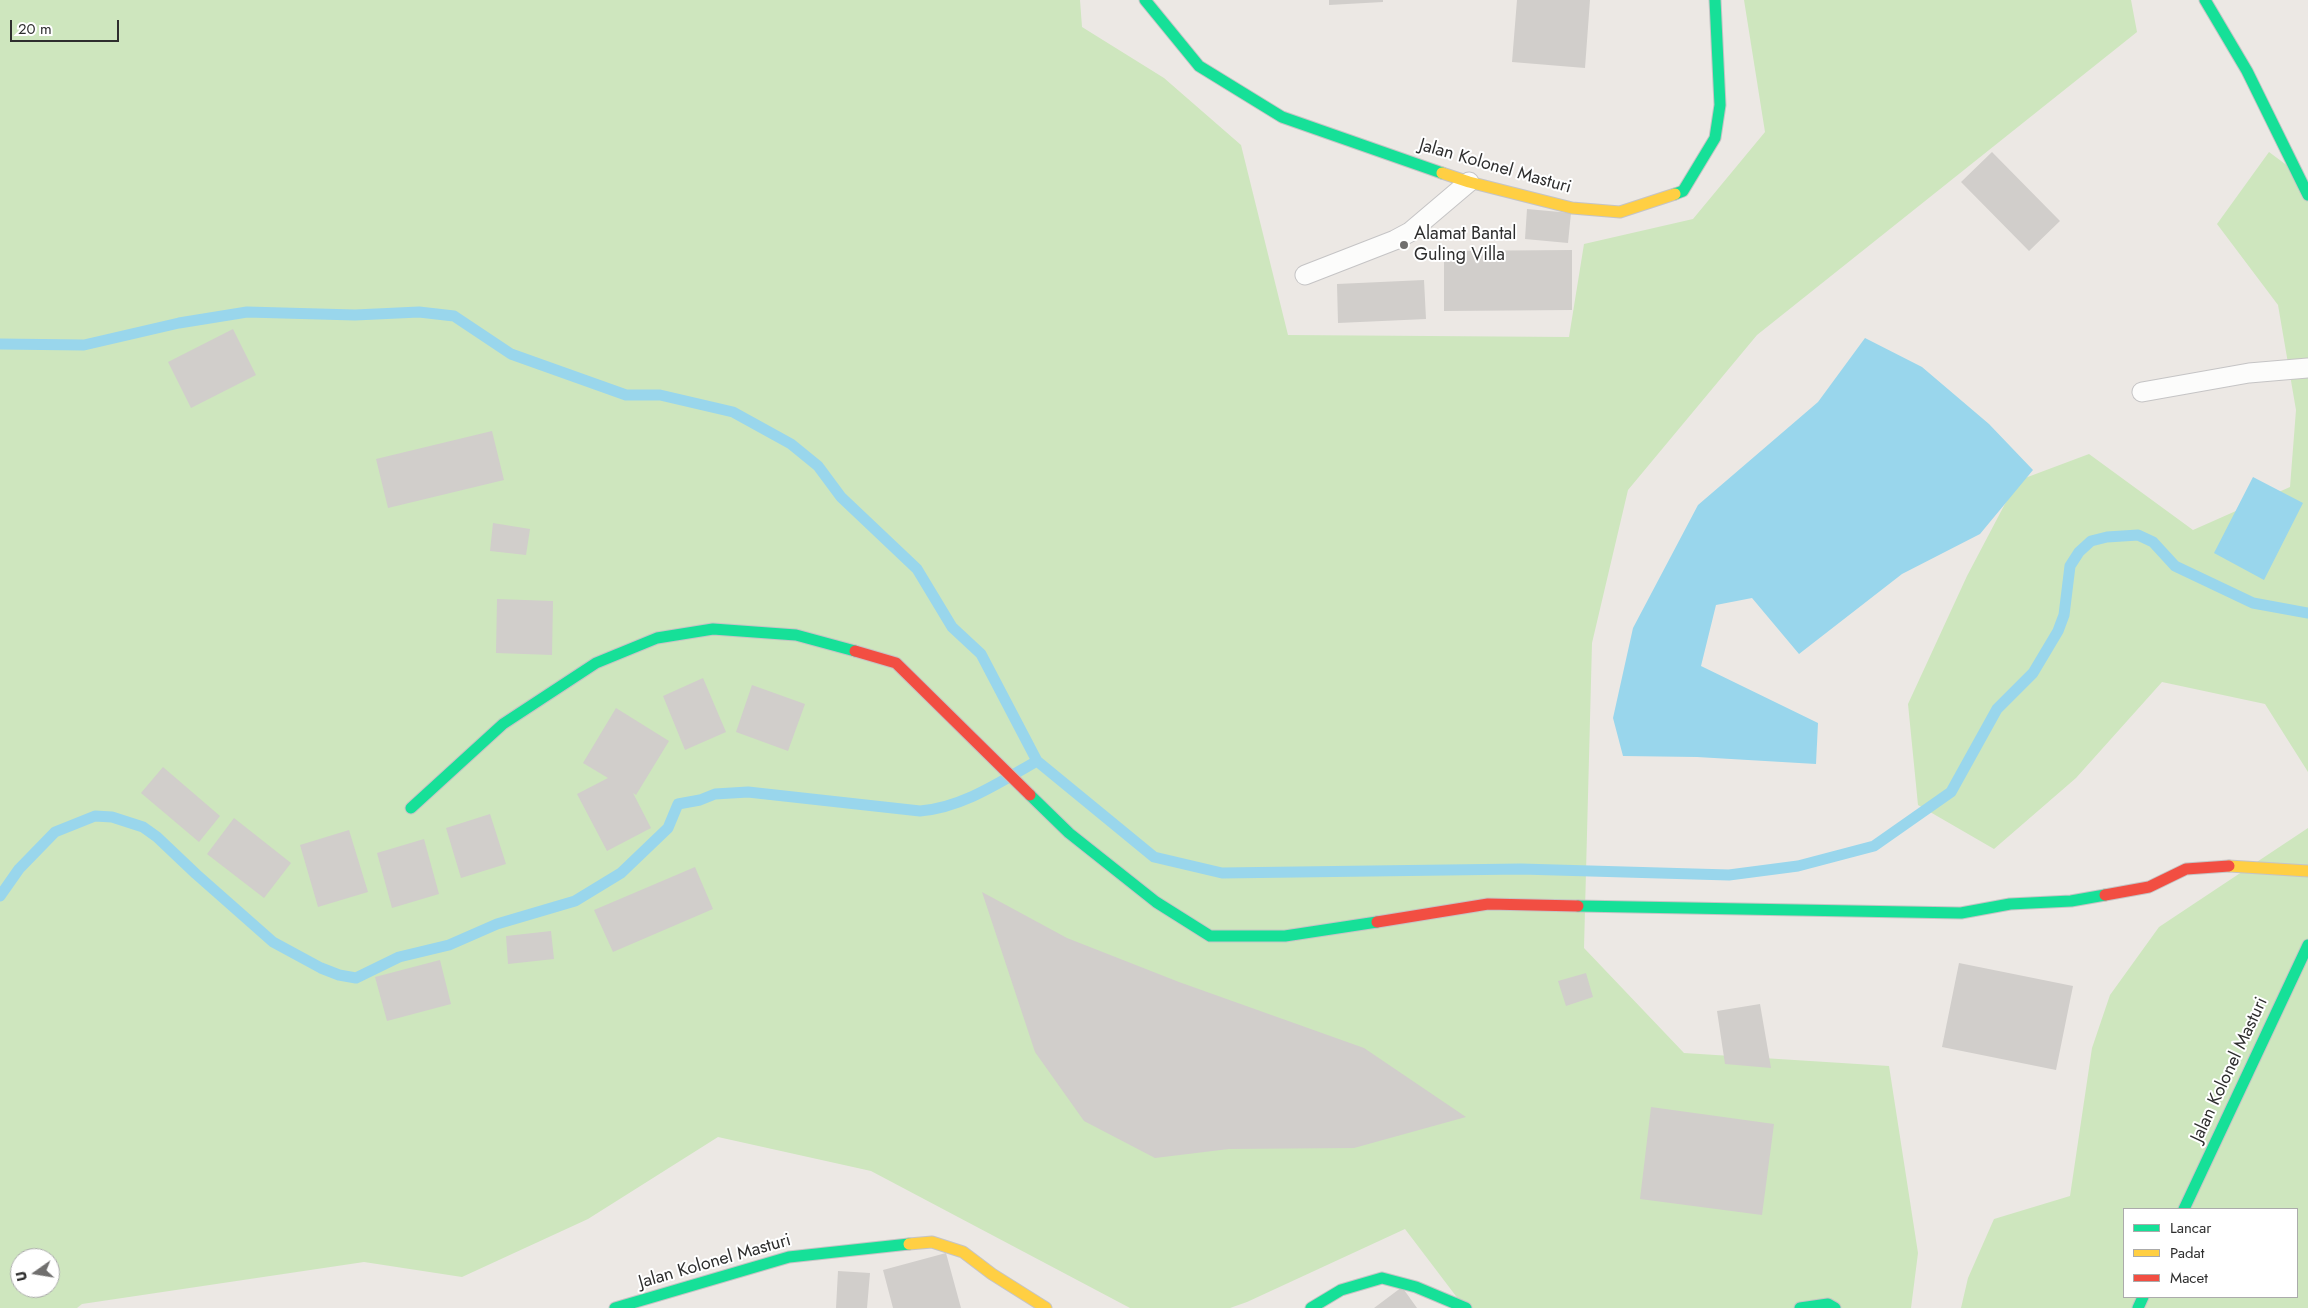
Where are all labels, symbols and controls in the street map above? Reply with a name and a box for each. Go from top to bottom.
scale bar [12,10,121,42]
text: 20 m [18,18,52,40]
street label: Jalan Kolonel Masturi [1416,135,1574,199]
place label: Alamat Bantal Guling Villa [1414,224,1516,266]
marker: Alamat Bantal Guling Villa [1398,239,1410,251]
street label: Jalan Kolonel Masturi [2187,994,2273,1146]
legend [2123,1208,2298,1298]
text: Lancar [2170,1217,2211,1239]
street label: Jalan Kolonel Masturi [636,1230,794,1294]
text: Padat [2170,1242,2204,1264]
north arrow [10,1248,60,1298]
text: Macet [2170,1267,2208,1289]
text: U [11,1269,32,1283]

